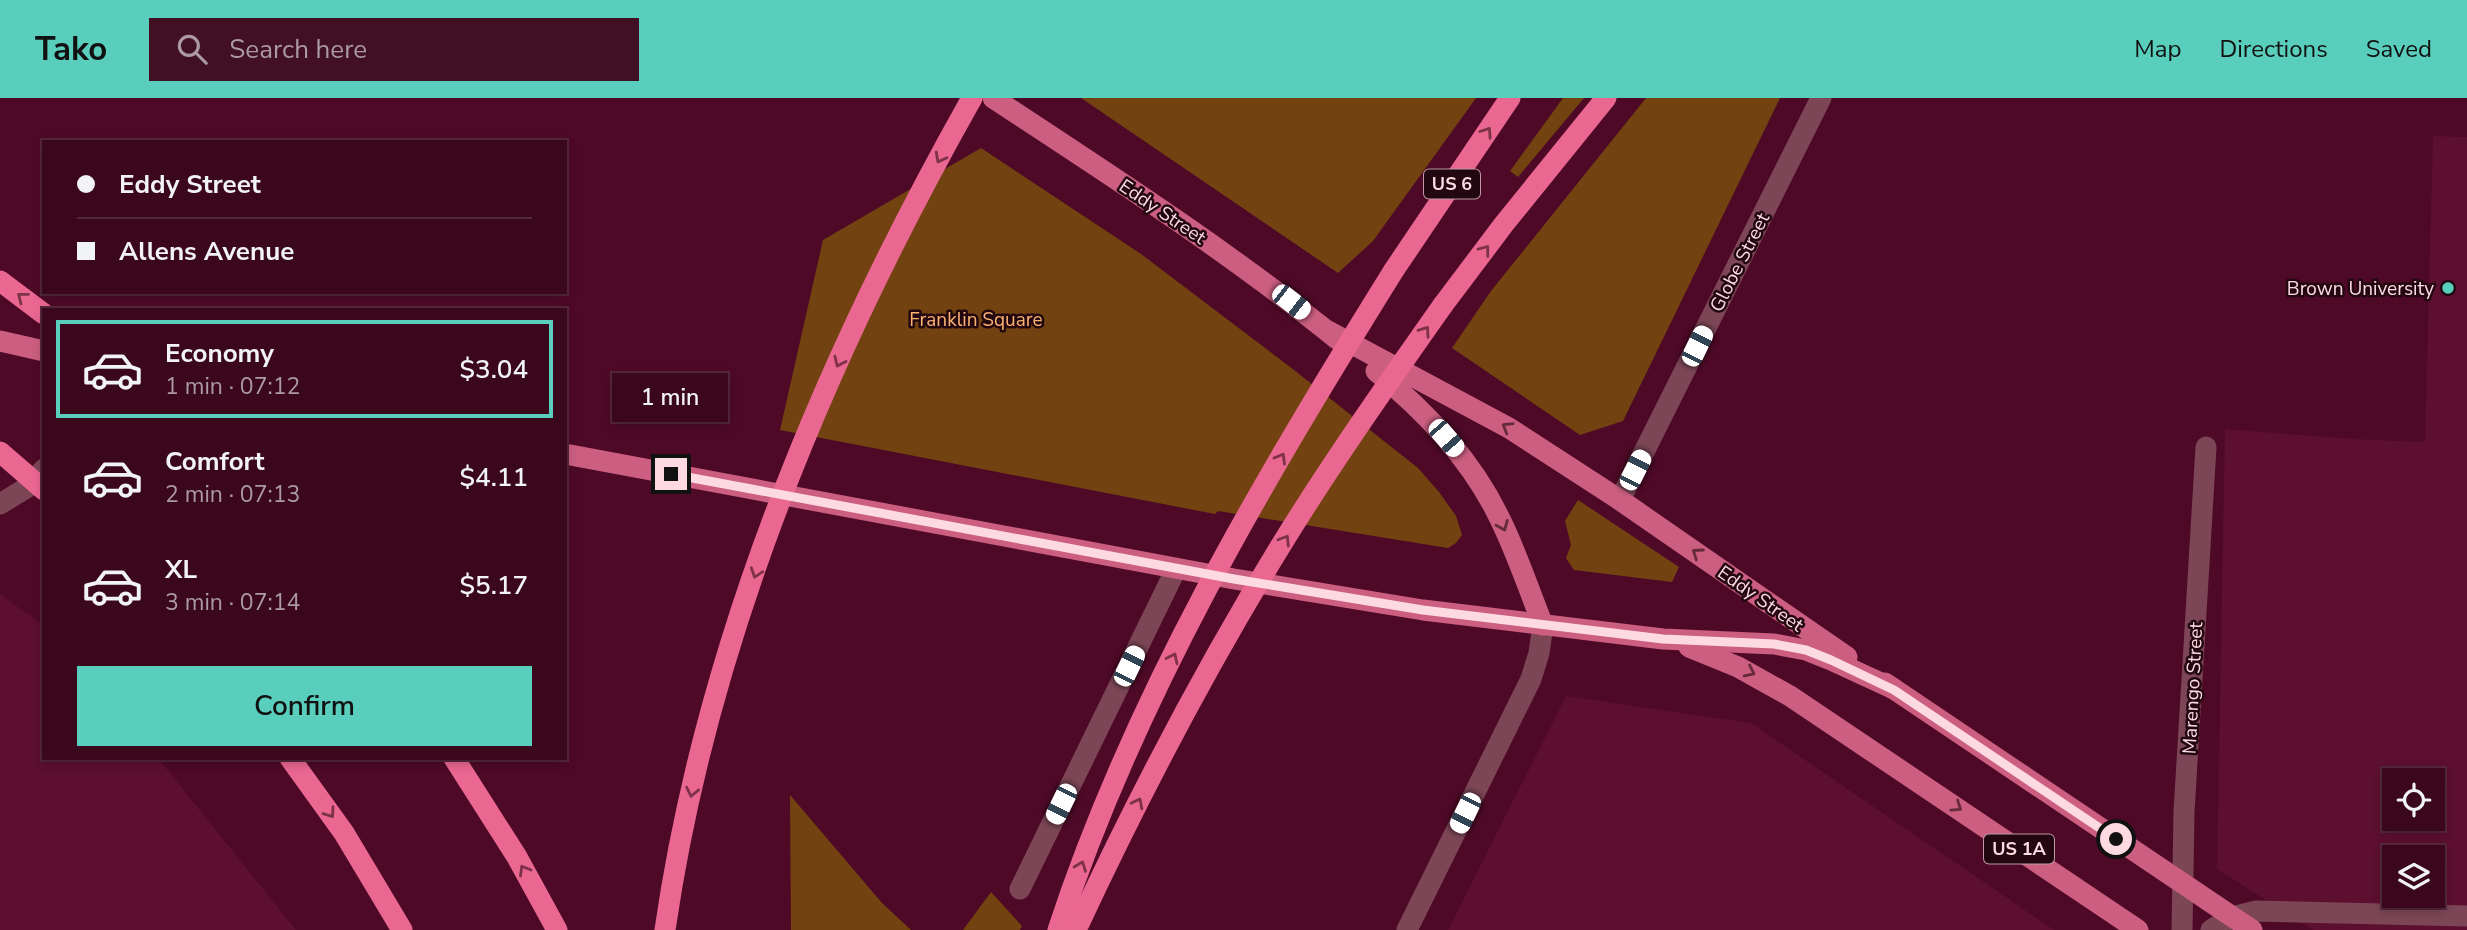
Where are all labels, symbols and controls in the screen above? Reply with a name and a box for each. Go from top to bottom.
search box [149,18,639,81]
text: Tako [35,27,107,72]
icon: search [173,30,211,68]
text: Search here [229,32,367,67]
text: Map [2134,33,2181,65]
text: Directions [2219,33,2328,65]
text: Saved [2366,33,2432,65]
one-way arrow [1479,127,1492,140]
one-way arrow [934,151,948,163]
text: Eddy Street [119,167,261,202]
road number: US 6 [1424,170,1480,198]
street label: Eddy Street [1114,173,1211,251]
street label: Globe Street [1704,208,1776,316]
text: Allens Avenue [119,234,294,269]
one-way arrow [1476,246,1489,258]
place label: Brown University [2287,276,2434,302]
marker: Brown University [2440,280,2456,296]
car [1268,281,1315,323]
one-way arrow [17,293,30,306]
park label: Franklin Square [909,307,1043,333]
car [1679,323,1716,369]
one-way arrow [1417,326,1429,339]
text: Economy [165,336,274,371]
icon: car [81,338,144,401]
text: $3.04 [459,352,528,387]
one-way arrow [833,355,847,367]
text: 1 min · 07:12 [165,371,300,402]
callout: 1 min [613,372,729,422]
text: 1 min [641,382,699,413]
car [1425,415,1468,461]
one-way arrow [1502,423,1515,436]
text: Comfort [165,444,265,479]
icon: car [81,446,144,509]
car [1617,447,1654,493]
one-way arrow [1273,452,1286,465]
route end [655,458,687,490]
text: $4.11 [459,460,528,495]
text: 2 min · 07:13 [165,479,300,510]
one-way arrow [1495,519,1509,531]
one-way arrow [1276,534,1289,547]
one-way arrow [1692,549,1705,562]
text: XL [165,552,197,587]
icon: car [81,554,144,617]
street label: Eddy Street [1712,560,1809,638]
one-way arrow [750,567,764,579]
text: $5.17 [459,568,528,603]
text: 3 min · 07:14 [165,587,300,618]
street label: Marengo Street [2177,621,2209,755]
car [1111,643,1148,689]
one-way arrow [1165,653,1179,665]
one-way arrow [1743,664,1755,678]
button: Confirm [77,666,532,746]
map controls [2382,768,2445,908]
button: locate [2382,768,2445,831]
car [1043,781,1080,827]
one-way arrow [685,786,700,798]
car [1447,790,1484,836]
one-way arrow [1130,797,1143,810]
one-way arrow [1949,799,1962,811]
one-way arrow [322,805,334,818]
route start [2100,823,2132,855]
road number: US 1A [1984,834,2054,864]
button: layers [2382,845,2445,908]
one-way arrow [1072,860,1086,872]
one-way arrow [519,865,532,878]

